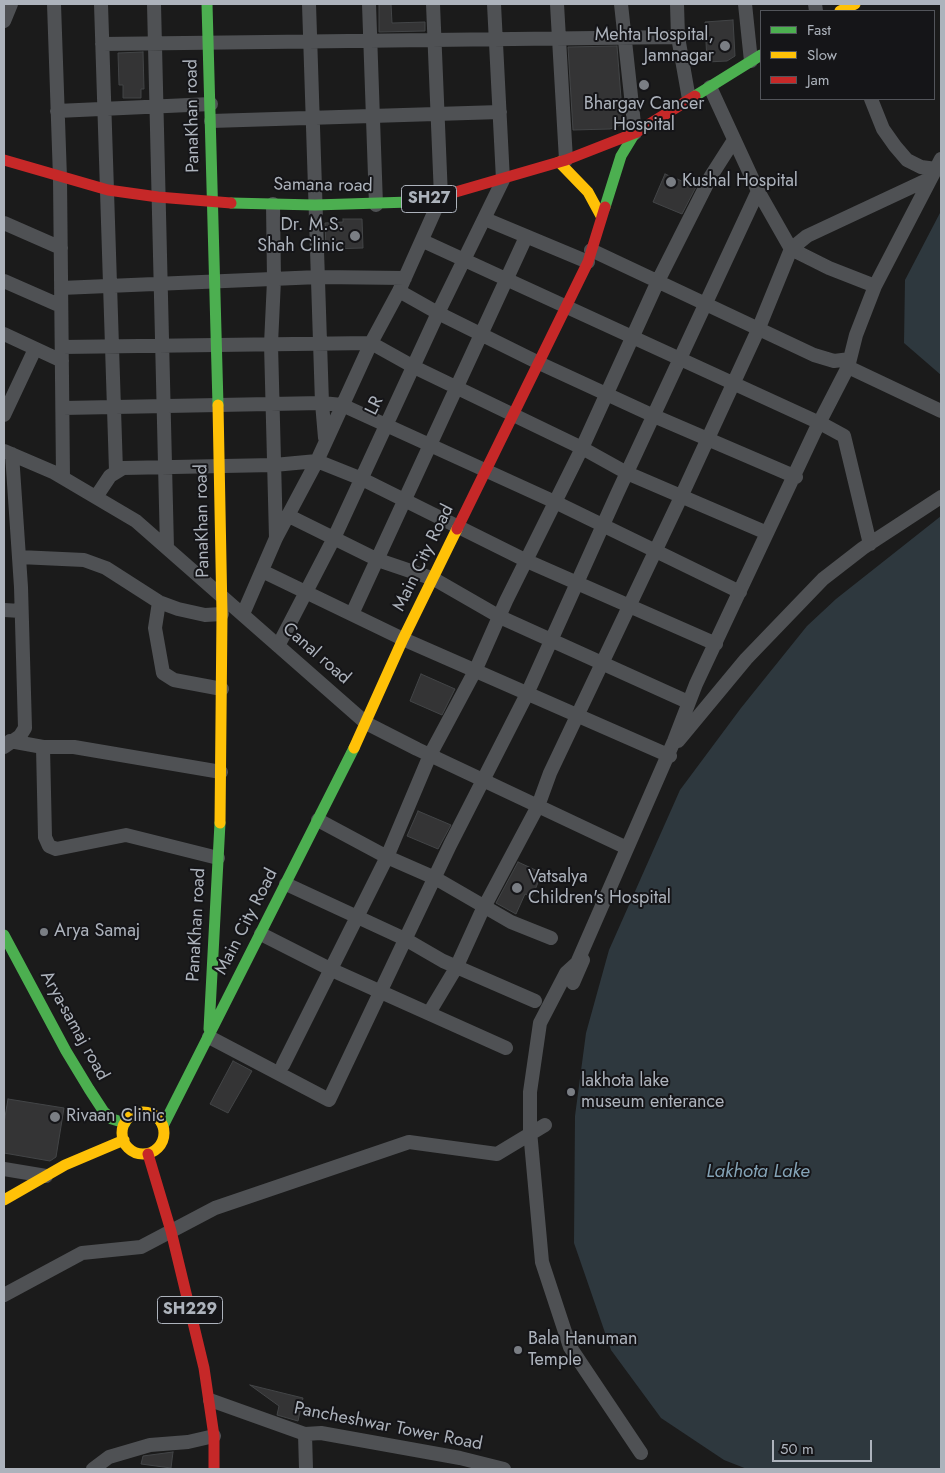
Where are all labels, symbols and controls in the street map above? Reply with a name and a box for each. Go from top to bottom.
legend [760,10,935,100]
text: Fast [807,19,831,41]
place label: Mehta Hospital, Jamnagar [595,25,714,68]
marker: Mehta Hospital, Jamnagar [718,39,732,53]
text: Slow [807,44,837,66]
street label: PanaKhan road [181,59,205,173]
text: Jam [807,69,830,91]
marker: Bhargav Cancer Hospital [637,78,651,92]
place label: Bhargav Cancer Hospital [584,94,704,136]
place label: Kushal Hospital [682,171,798,193]
street label: Samana road [273,174,373,198]
marker: Kushal Hospital [664,175,678,189]
road number: SH27 [402,185,456,212]
place label: Dr. M.S. Shah Clinic [257,215,344,258]
marker: Dr. M.S. Shah Clinic [348,229,362,243]
street label: LR [361,393,389,419]
street label: PanaKhan road [191,464,215,578]
street label: Main City Road [389,501,459,615]
street label: Canal road [277,619,355,689]
street label: Main City Road [211,865,283,979]
place label: Vatsalya Children's Hospital [528,867,671,910]
street label: PanaKhan road [183,868,211,982]
marker: Vatsalya Children's Hospital [510,881,524,895]
place label: Arya Samaj [54,921,140,943]
marker: Arya Samaj [38,926,50,938]
street label: Arya-samaj road [35,967,113,1085]
place label: lakhota lake museum enterance [581,1071,724,1114]
marker: lakhota lake museum enterance [565,1086,577,1098]
place label: Rivaan Clinic [66,1106,165,1128]
marker: Rivaan Clinic [48,1110,62,1124]
water label: Lakhota Lake [706,1161,810,1183]
road number: SH229 [158,1296,222,1324]
place label: Bala Hanuman Temple [528,1329,637,1372]
marker: Bala Hanuman Temple [512,1344,524,1356]
street label: Pancheshwar Tower Road [292,1398,484,1456]
scale bar [775,1430,875,1462]
text: 50 m [780,1438,814,1460]

